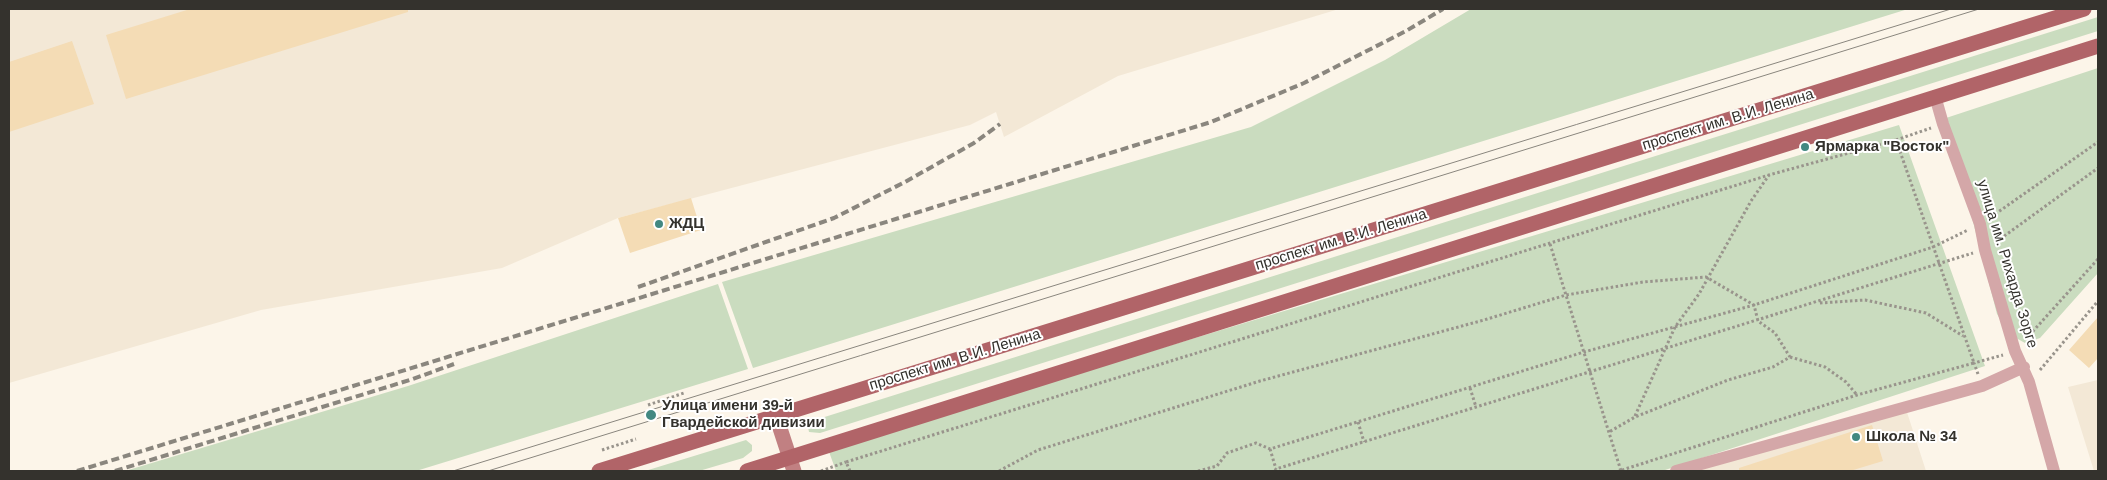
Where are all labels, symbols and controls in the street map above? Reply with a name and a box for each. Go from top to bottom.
street label: проспект им. В.И. Ленина [1640,85,1816,155]
place label: Ярмарка "Восток" [1815,138,1949,156]
marker: Ярмарка "Восток" [1799,141,1811,153]
street label: улица им. Рихарда Зорге [1973,178,2041,350]
street label: проспект им. В.И. Ленина [1253,205,1429,275]
place label: ЖДЦ [669,215,704,233]
marker: ЖДЦ [653,218,665,230]
street label: проспект им. В.И. Ленина [867,325,1043,395]
place label: Улица имени 39-й Гвардейской дивизии [662,397,825,432]
marker: Улица имени 39-й Гвардейской дивизии [644,408,658,422]
place label: Школа № 34 [1866,428,1957,446]
marker: Школа № 34 [1850,431,1862,443]

